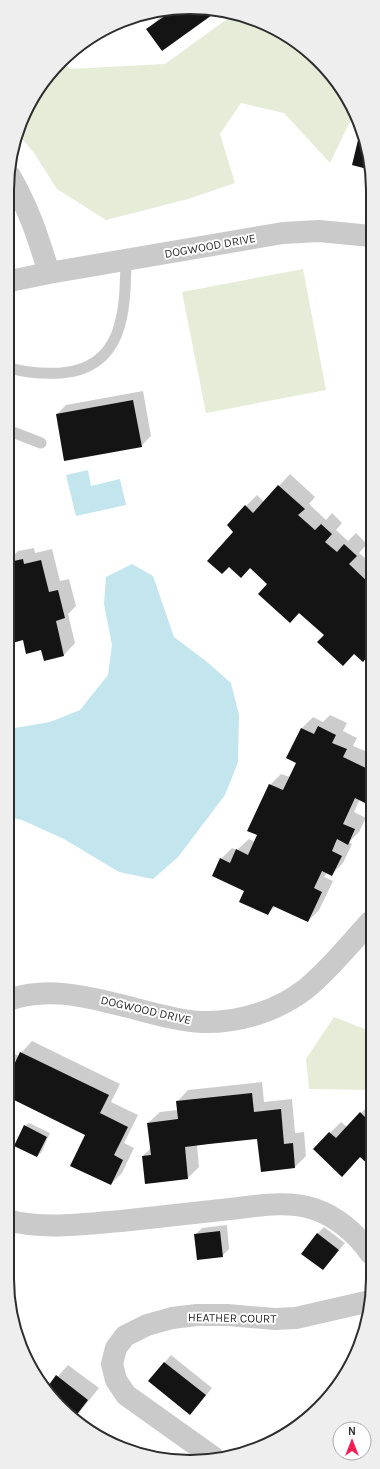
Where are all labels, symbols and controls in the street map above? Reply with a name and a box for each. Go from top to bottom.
street label: DOGWOOD DRIVE [163,231,257,261]
street label: DOGWOOD DRIVE [99,993,193,1027]
street label: HEATHER COURT [188,1310,276,1326]
north arrow [332,1421,372,1461]
text: N [348,1425,356,1438]

